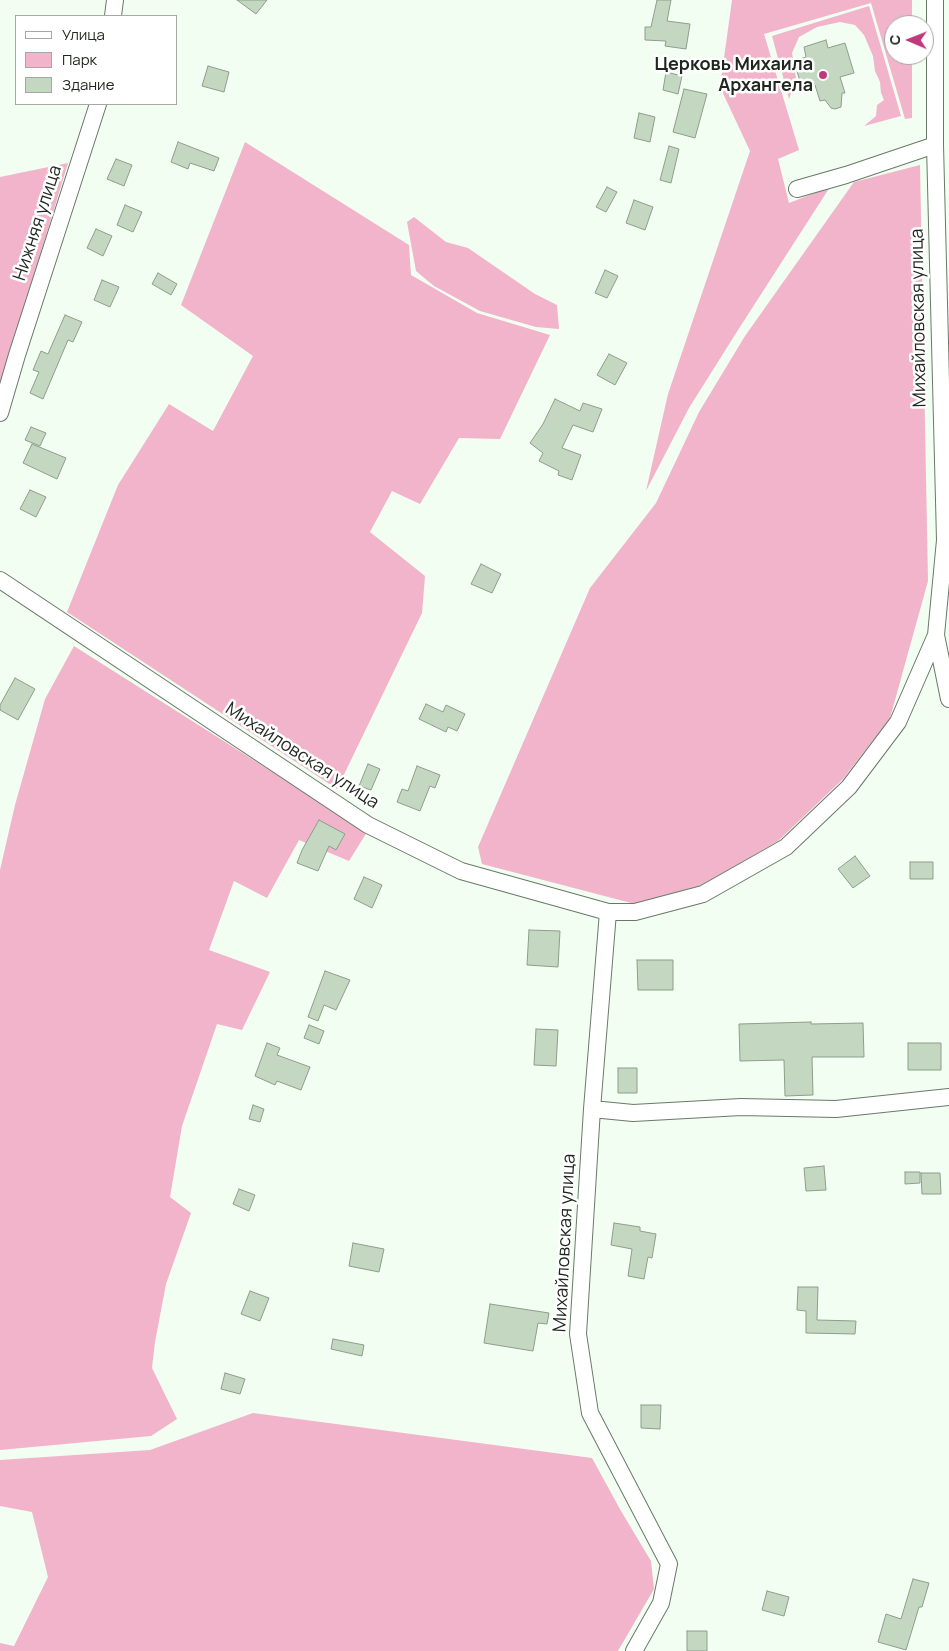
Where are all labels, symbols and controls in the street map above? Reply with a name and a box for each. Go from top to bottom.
legend [15,15,178,105]
north arrow [884,15,934,65]
text: Улица [62,24,105,45]
text: С [885,34,904,45]
text: Парк [62,49,97,70]
place label: Церковь Михаила Архангела [655,54,813,96]
marker: Церковь Михаила Архангела [817,69,829,81]
text: Здание [62,74,114,95]
street label: Нижняя улица [9,163,67,283]
street label: Михайловская улица [907,228,931,408]
street label: Михайловская улица [221,698,383,814]
street label: Михайловская улица [550,1153,580,1333]

